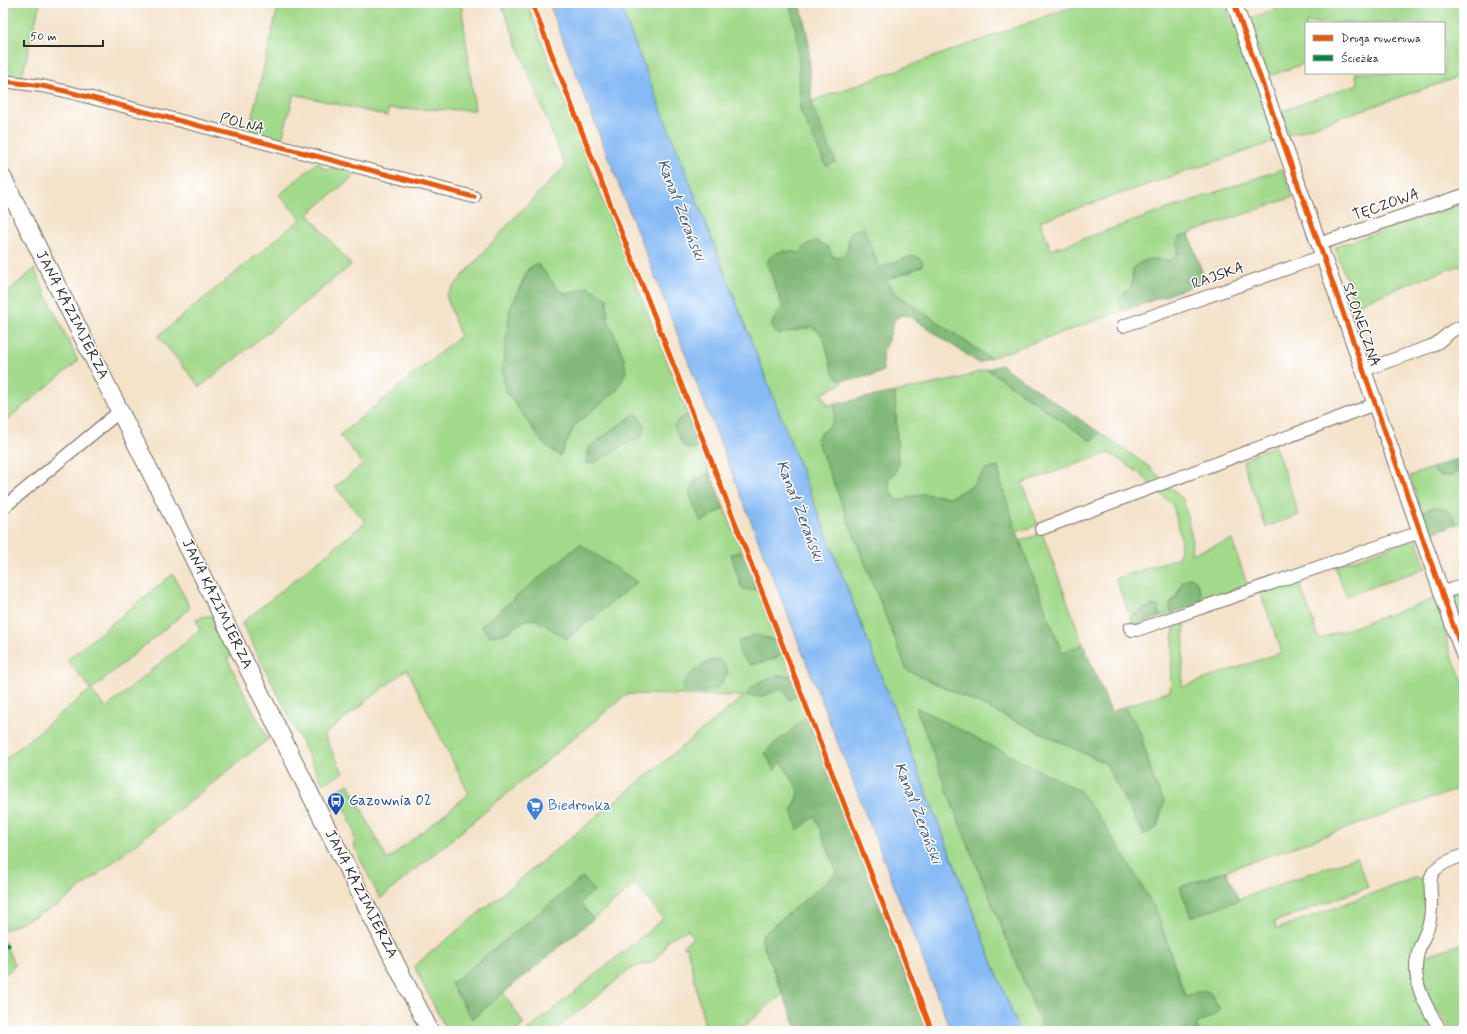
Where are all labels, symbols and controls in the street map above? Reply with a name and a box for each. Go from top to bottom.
scale bar [24,22,103,48]
legend [1305,22,1445,74]
text: 50 m [30,29,57,45]
text: Droga rowerowa [1341,31,1421,47]
text: Ścieżka [1341,51,1379,67]
street label: POLNA [217,108,267,140]
water label: Kanał Żerański [652,156,711,265]
street label: TĘCZOWA [1350,184,1422,226]
street label: JANA KAZIMIERZA [31,247,113,383]
street label: RAJSKA [1189,258,1247,294]
street label: SŁONECZNA [1337,280,1385,370]
water label: Kanał Żerański [771,457,830,566]
street label: JANA KAZIMIERZA [177,536,257,672]
water label: Kanał Żerański [889,759,948,868]
bus stop icon: Gazownia 02 [326,791,346,816]
place label: Gazownia 02 [349,791,432,811]
supermarket icon: Biedronka [525,796,545,821]
place label: Biedronka [548,796,611,816]
street label: JANA KAZIMIERZA [320,826,402,962]

